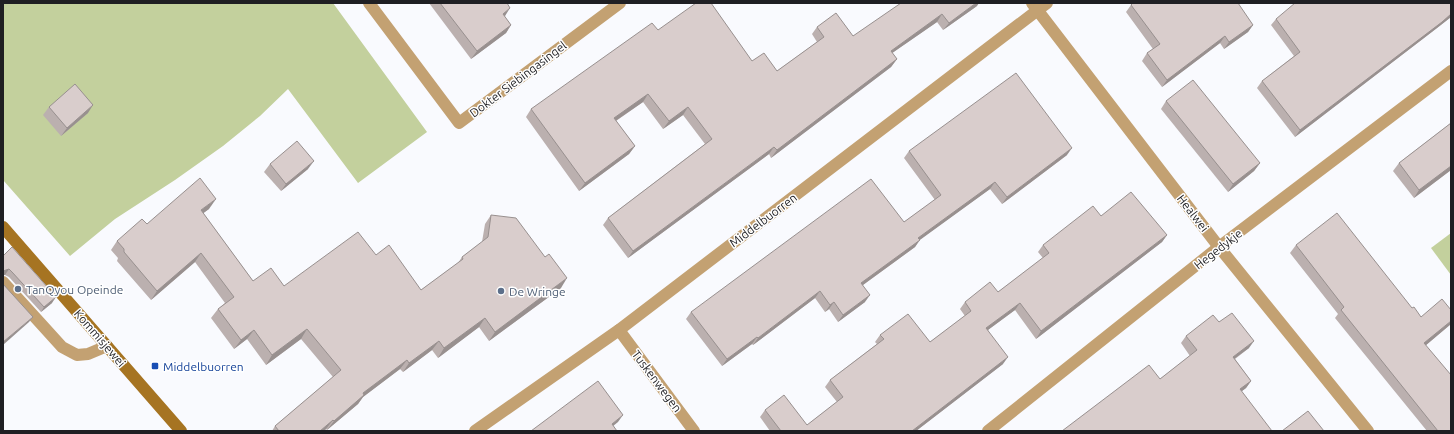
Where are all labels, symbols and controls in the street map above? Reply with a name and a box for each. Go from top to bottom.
street label: Dokter Siebingasingel [467,38,569,120]
street label: Middelbuorren [727,191,799,249]
street label: Healwei [1175,192,1211,234]
street label: Hegedykje [1192,226,1244,272]
place label: TanQyou Opeinde [26,283,123,296]
marker: TanQyou Opeinde [13,284,23,294]
place label: De Wringe [509,285,566,298]
marker: De Wringe [496,286,506,296]
street label: Kommisjewei [72,307,128,369]
street label: Tuskenwegen [630,348,684,414]
place label: Middelbuorren [163,360,244,373]
marker: Middelbuorren [150,361,160,371]

